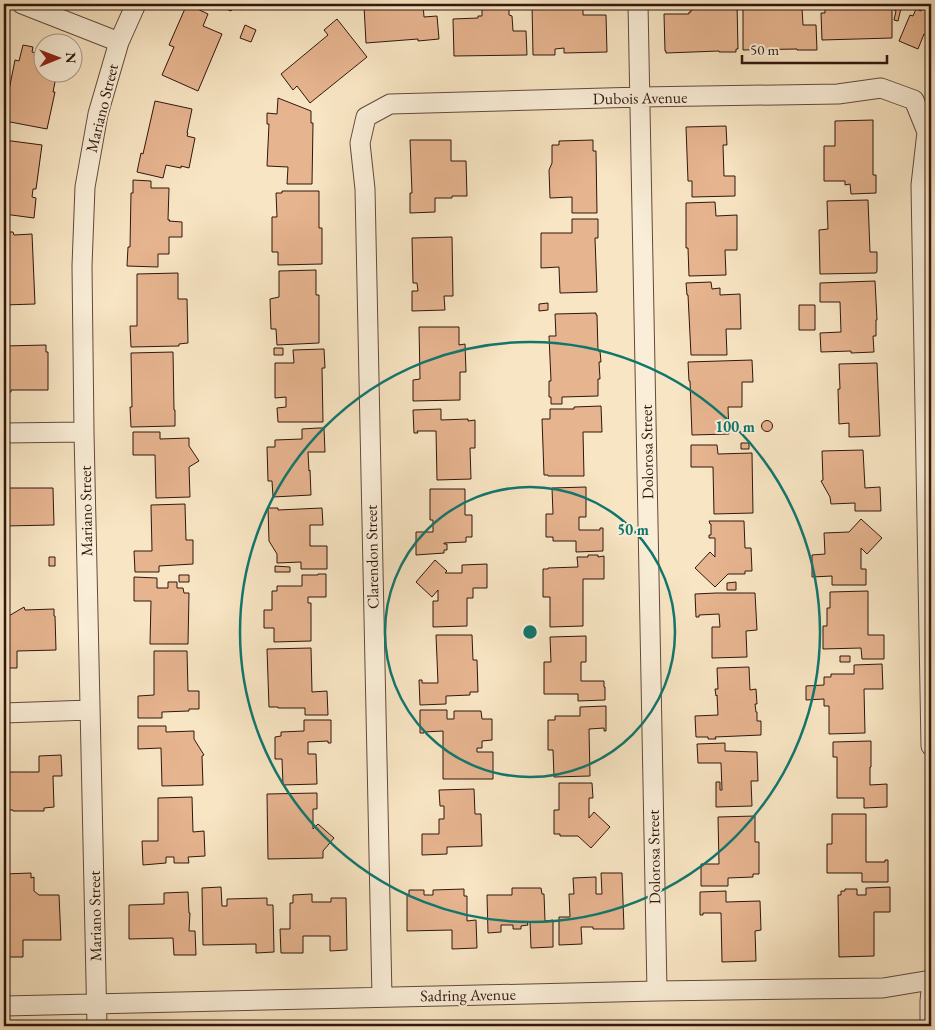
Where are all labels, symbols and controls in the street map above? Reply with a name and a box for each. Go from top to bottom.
north arrow [32,32,82,82]
scale bar [742,32,888,64]
text: 50 m [750,40,779,59]
text: N [62,52,80,64]
street label: Mariano Street [81,61,123,155]
street label: Dubois Avenue [592,87,688,109]
street label: Dolorosa Street [636,404,658,500]
text: 100 m [715,417,755,436]
street label: Mariano Street [75,465,97,557]
street label: Clarendon Street [361,505,383,609]
text: 50 m [617,520,649,539]
centre of rings [521,623,539,641]
street label: Dolorosa Street [643,809,665,905]
street label: Mariano Street [84,870,106,962]
street label: Sadring Avenue [420,984,516,1006]

